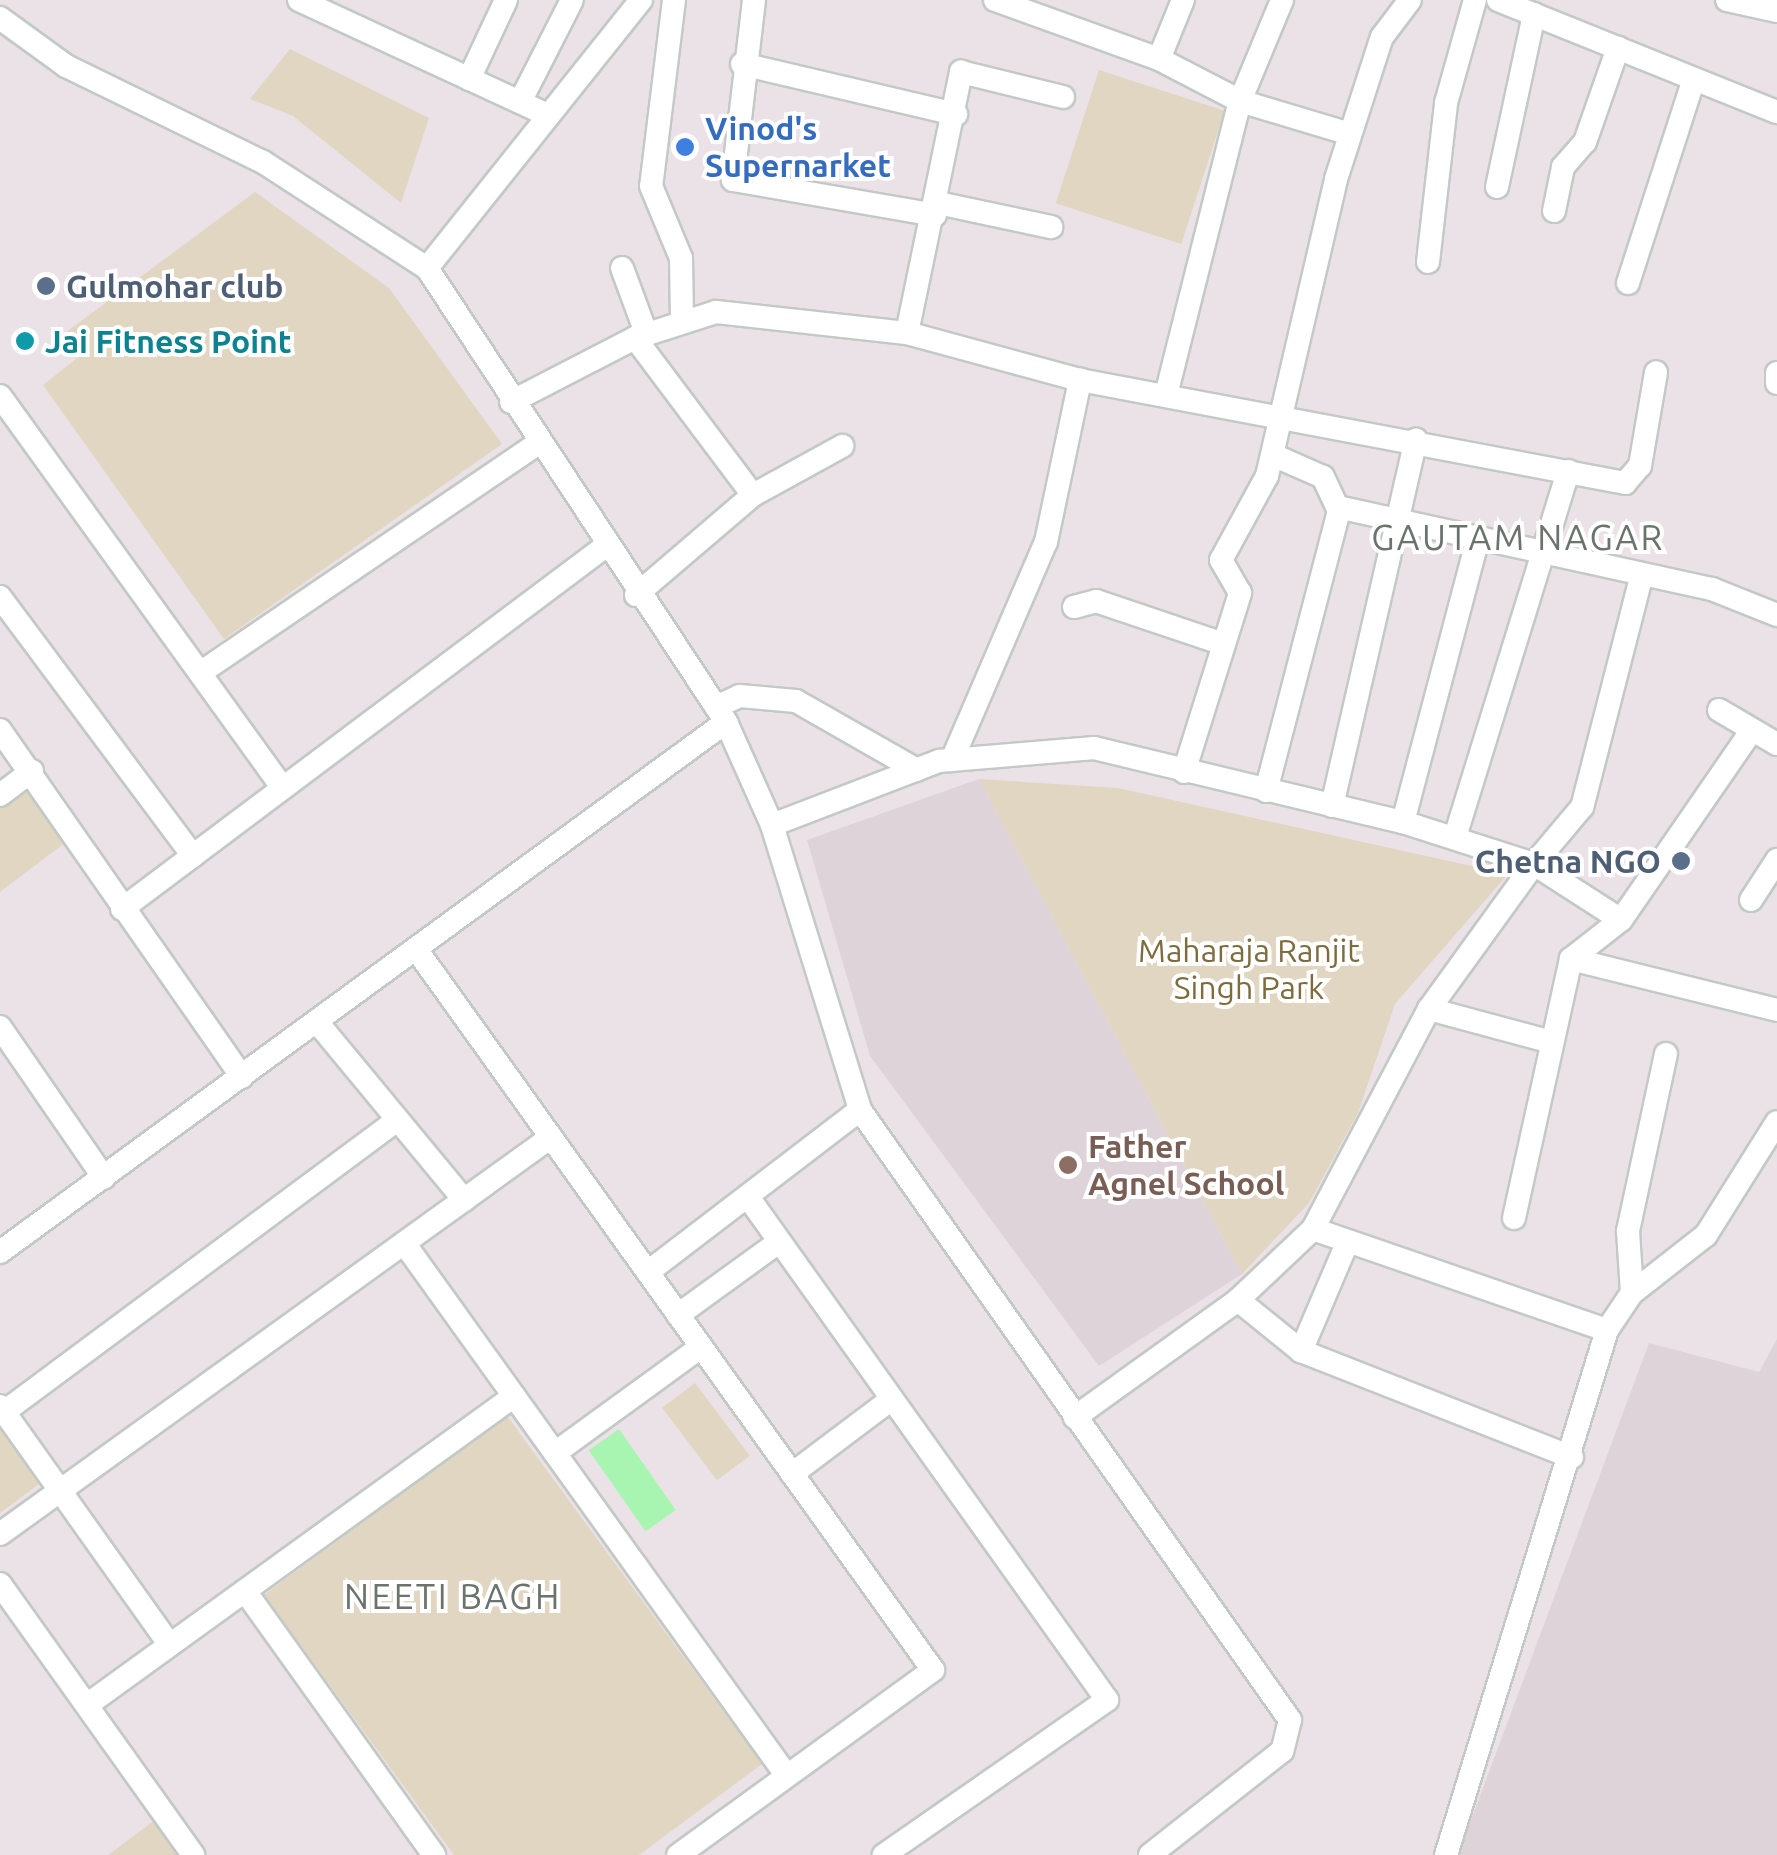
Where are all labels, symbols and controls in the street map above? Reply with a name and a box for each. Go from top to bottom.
place label: Vinod's Supernarket [705,110,891,185]
marker: Vinod's Supernarket [674,136,696,158]
place label: Gulmohar club [66,267,284,305]
marker: Gulmohar club [35,275,57,297]
place label: Jai Fitness Point [45,322,292,360]
marker: Jai Fitness Point [14,330,36,352]
district label: GAUTAM NAGAR [1371,516,1665,558]
place label: Chetna NGO [1475,842,1661,880]
marker: Chetna NGO [1670,850,1692,872]
park label: Maharaja Ranjit Singh Park [1138,932,1360,1007]
place label: Father Agnel School [1088,1128,1284,1203]
marker: Father Agnel School [1057,1154,1079,1176]
district label: NEETI BAGH [344,1575,562,1617]

